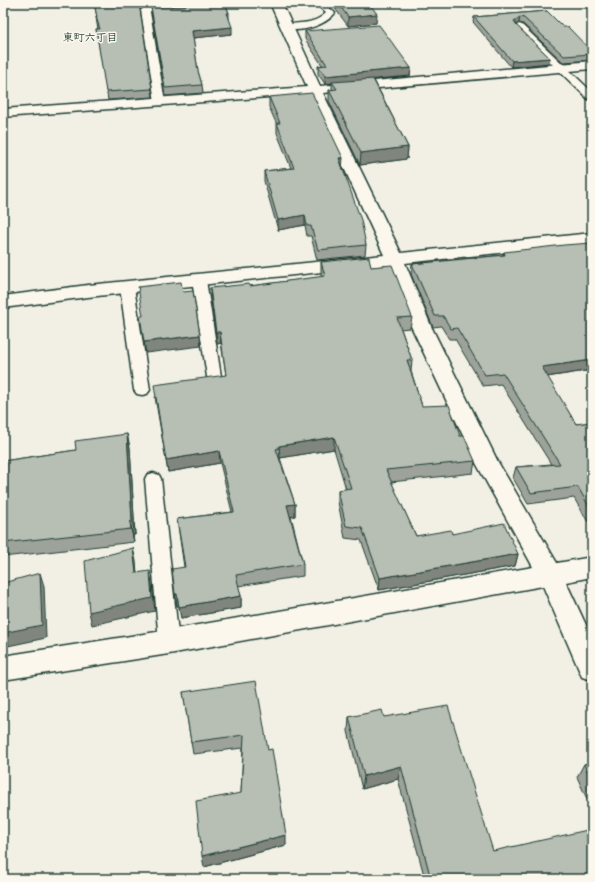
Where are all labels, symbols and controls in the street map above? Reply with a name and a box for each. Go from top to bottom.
district label: 東町六丁目 [63,31,118,47]

